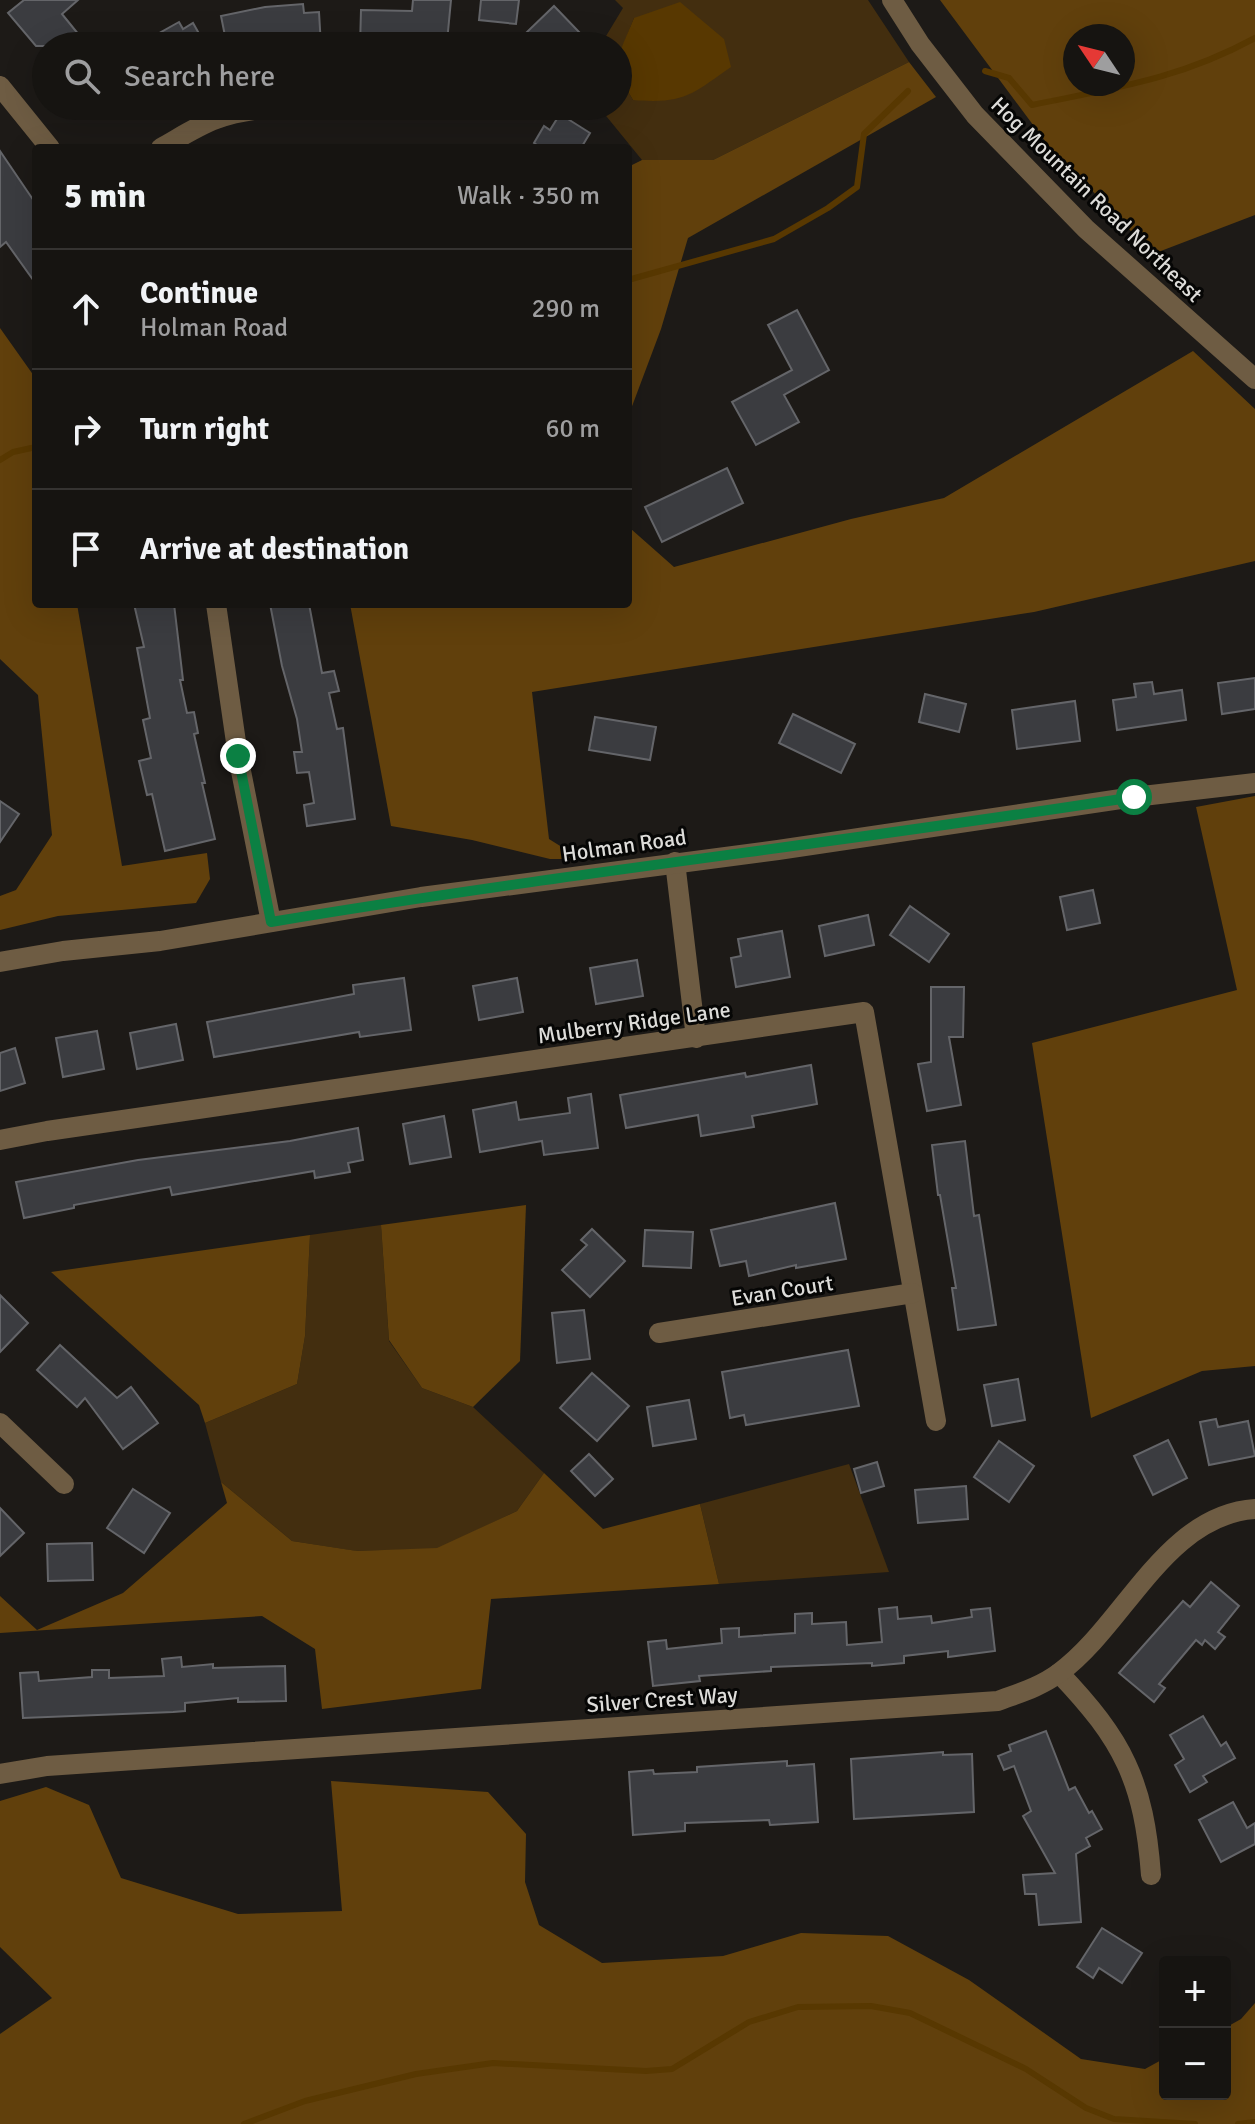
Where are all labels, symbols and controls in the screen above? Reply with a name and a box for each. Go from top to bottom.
north arrow [1063,24,1135,96]
search box [32,32,632,120]
icon: search [60,54,104,98]
text: Search here [124,58,275,95]
street label: Hog Mountain Road Northeast [985,91,1208,308]
text: 5 min [64,175,146,217]
text: Walk · 350 m [457,180,600,212]
text: Continue [140,275,258,312]
icon: ahead [64,287,108,331]
text: 290 m [531,293,600,325]
text: Holman Road [140,312,288,344]
icon: right [64,407,108,451]
text: Turn right [140,411,269,448]
text: 60 m [545,413,600,445]
icon: arrive [64,527,108,571]
text: Arrive at destination [140,531,409,568]
route end [220,738,256,774]
route start [1116,779,1152,815]
street label: Holman Road [560,823,688,868]
street label: Mulberry Ridge Lane [536,996,732,1049]
street label: Evan Court [729,1269,835,1312]
street label: Silver Crest Way [586,1681,739,1718]
map controls [1159,1956,1231,2100]
button: + [1159,1956,1231,2028]
button: − [1159,2028,1231,2100]

